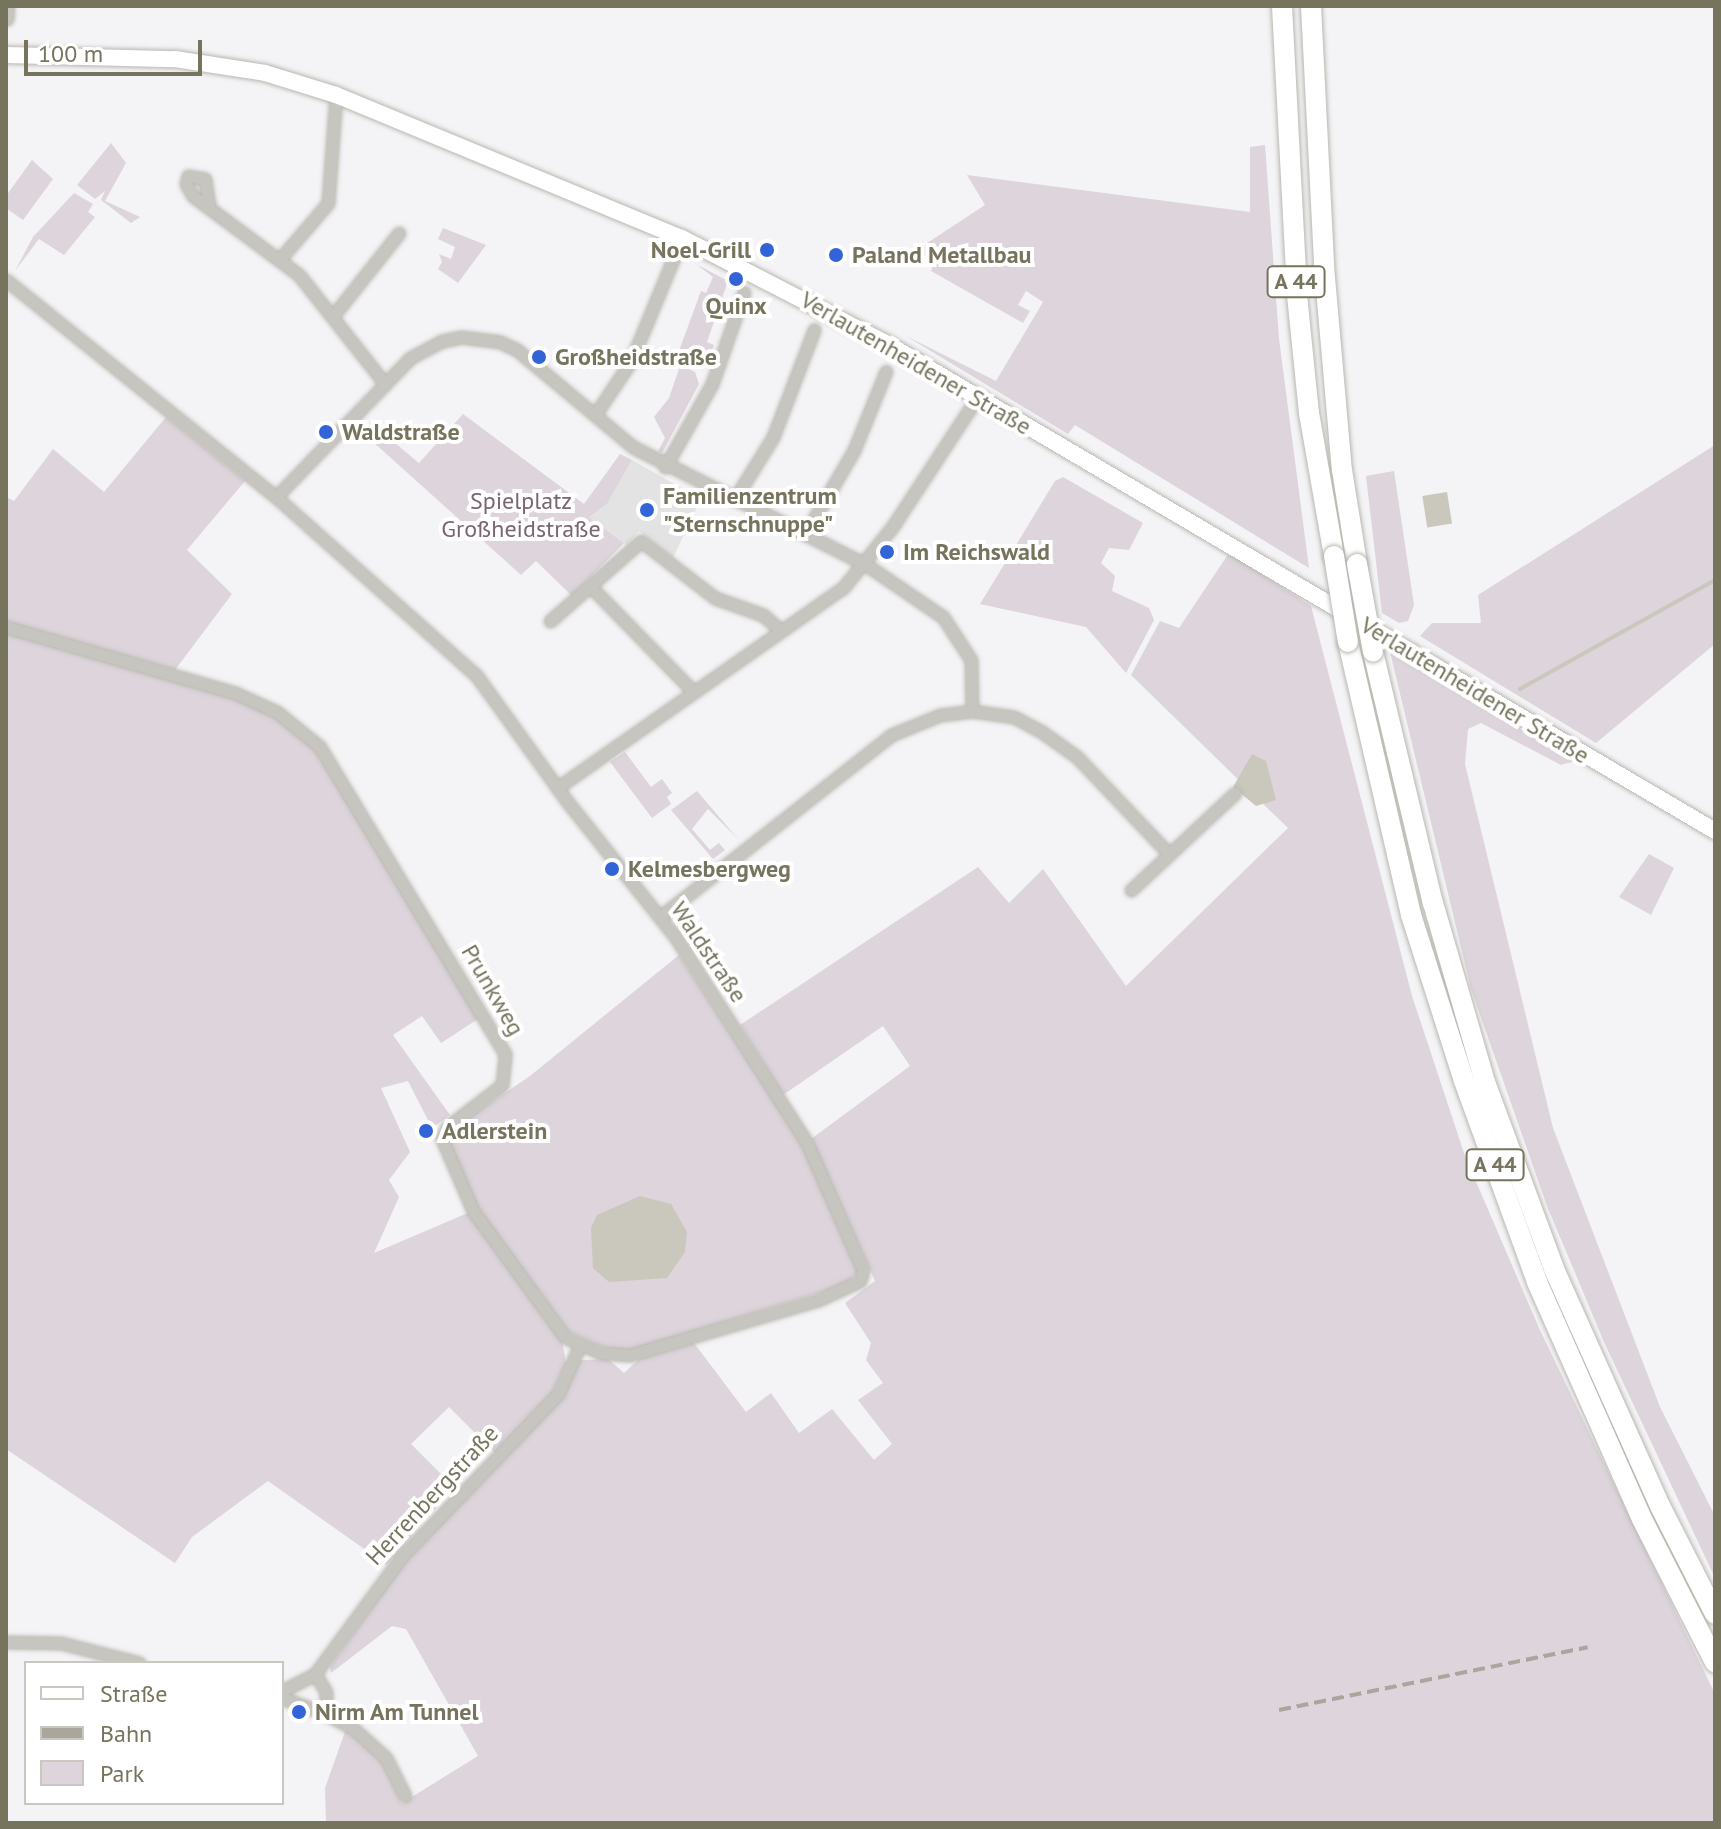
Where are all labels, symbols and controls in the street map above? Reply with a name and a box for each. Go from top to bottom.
scale bar [28,24,206,74]
text: 100 m [38,38,103,69]
place label: Noel-Grill [651,236,751,264]
marker: Noel-Grill [758,241,776,259]
place label: Paland Metallbau [852,241,1031,269]
marker: Paland Metallbau [827,246,845,264]
road number: A 44 [1266,264,1326,300]
marker: Quinx [727,270,745,288]
street label: Verlautenheidener Straße [795,285,1037,441]
place label: Quinx [705,292,767,320]
place label: Großheidstraße [555,343,717,371]
marker: Großheidstraße [530,348,548,366]
place label: Waldstraße [342,418,460,446]
marker: Waldstraße [317,423,335,441]
place label: Familienzentrum "Sternschnuppe" [663,482,837,538]
park label: Spielplatz Großheidstraße [441,487,601,543]
marker: Familienzentrum "Sternschnuppe" [638,501,656,519]
place label: Im Reichswald [903,538,1050,566]
marker: Im Reichswald [878,543,896,561]
street label: Verlautenheidener Straße [1355,610,1595,770]
place label: Kelmesbergweg [628,855,791,883]
marker: Kelmesbergweg [603,860,621,878]
street label: Waldstraße [665,896,753,1008]
street label: Prunkweg [455,939,531,1041]
place label: Adlerstein [442,1117,547,1145]
marker: Adlerstein [417,1122,435,1140]
road number: A 44 [1465,1147,1525,1183]
street label: Herrenbergstraße [360,1419,504,1571]
legend [24,1661,284,1805]
text: Straße [100,1678,167,1709]
place label: Nirm Am Tunnel [315,1698,480,1726]
marker: Nirm Am Tunnel [290,1703,308,1721]
text: Bahn [100,1718,152,1749]
text: Park [100,1758,144,1789]

